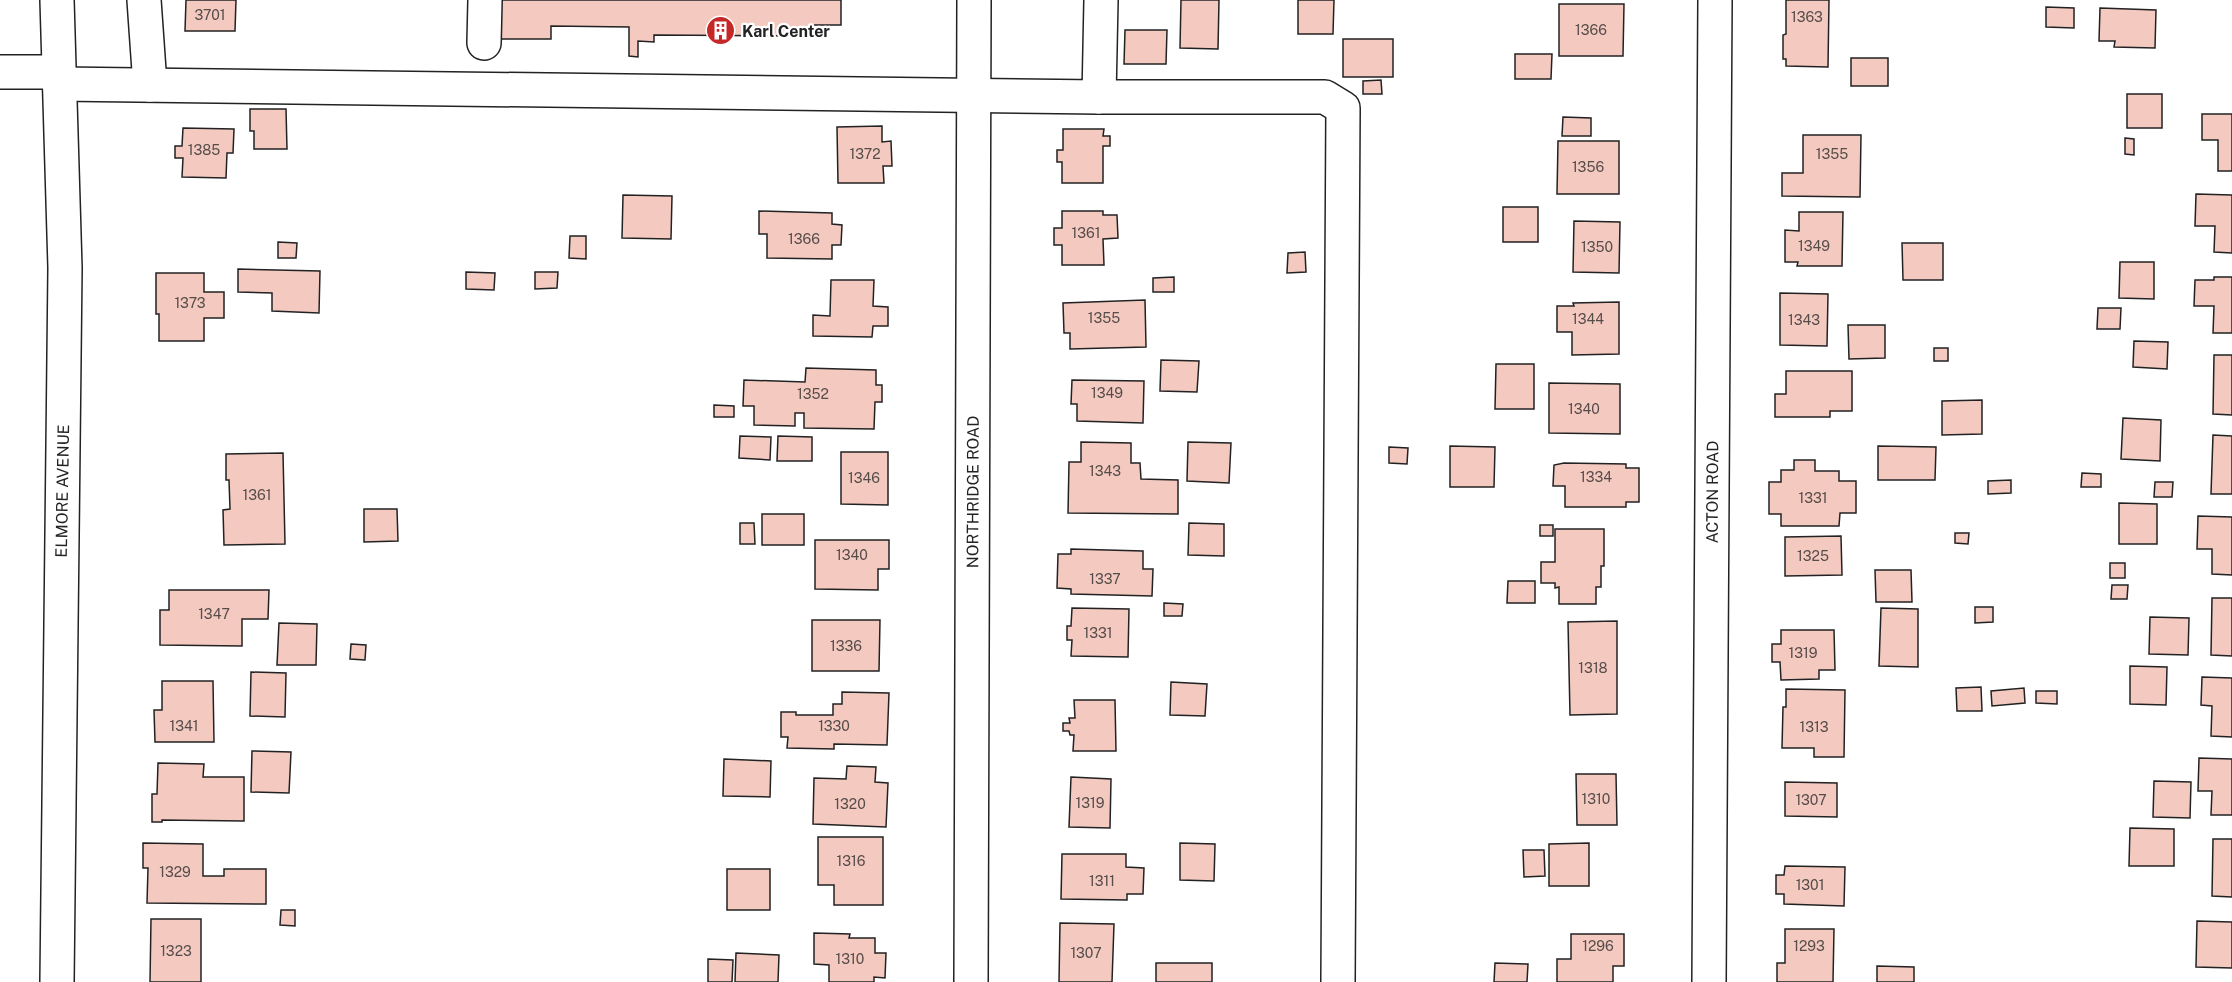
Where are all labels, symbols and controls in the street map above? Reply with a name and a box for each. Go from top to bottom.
house number: 3701 [195,7,225,23]
house number: 1363 [1791,9,1823,25]
building icon: Karl Center [705,15,737,47]
place label: Karl Center [742,22,830,41]
house number: 1366 [1575,22,1607,38]
house number: 1385 [188,142,220,158]
house number: 1372 [849,146,881,162]
house number: 1355 [1816,146,1848,162]
house number: 1356 [1572,159,1604,175]
house number: 1361 [1072,225,1100,241]
house number: 1366 [788,231,820,247]
house number: 1349 [1798,238,1830,254]
house number: 1350 [1581,239,1613,255]
house number: 1373 [174,295,206,311]
house number: 1355 [1088,310,1120,326]
house number: 1344 [1572,311,1604,327]
house number: 1343 [1788,312,1820,328]
house number: 1349 [1091,385,1123,401]
house number: 1352 [797,386,829,402]
house number: 1340 [1568,401,1600,417]
street label: NORTHRIDGE ROAD [963,416,983,568]
street label: ELMORE AVENUE [52,424,73,558]
street label: ACTON ROAD [1703,440,1722,544]
house number: 1343 [1089,463,1121,479]
house number: 1334 [1580,469,1612,485]
house number: 1346 [848,470,880,486]
house number: 1361 [243,487,271,503]
house number: 1331 [1799,490,1827,506]
house number: 1340 [836,547,868,563]
house number: 1325 [1797,548,1829,564]
house number: 1337 [1089,571,1121,587]
house number: 1347 [198,606,230,622]
house number: 1331 [1084,625,1112,641]
house number: 1336 [830,638,862,654]
house number: 1319 [1789,645,1818,661]
house number: 1318 [1578,660,1608,676]
house number: 1341 [170,718,199,734]
house number: 1330 [818,718,850,734]
house number: 1313 [1799,719,1829,735]
house number: 1310 [1582,791,1610,807]
house number: 1307 [1795,792,1827,808]
house number: 1319 [1076,795,1105,811]
house number: 1320 [834,796,866,812]
house number: 1316 [837,853,866,869]
house number: 1329 [159,864,191,880]
house number: 1311 [1089,873,1115,889]
house number: 1301 [1796,877,1824,893]
house number: 1296 [1582,938,1614,954]
house number: 1293 [1793,938,1825,954]
house number: 1323 [160,943,192,959]
house number: 1307 [1070,945,1102,961]
house number: 1310 [836,951,864,967]

